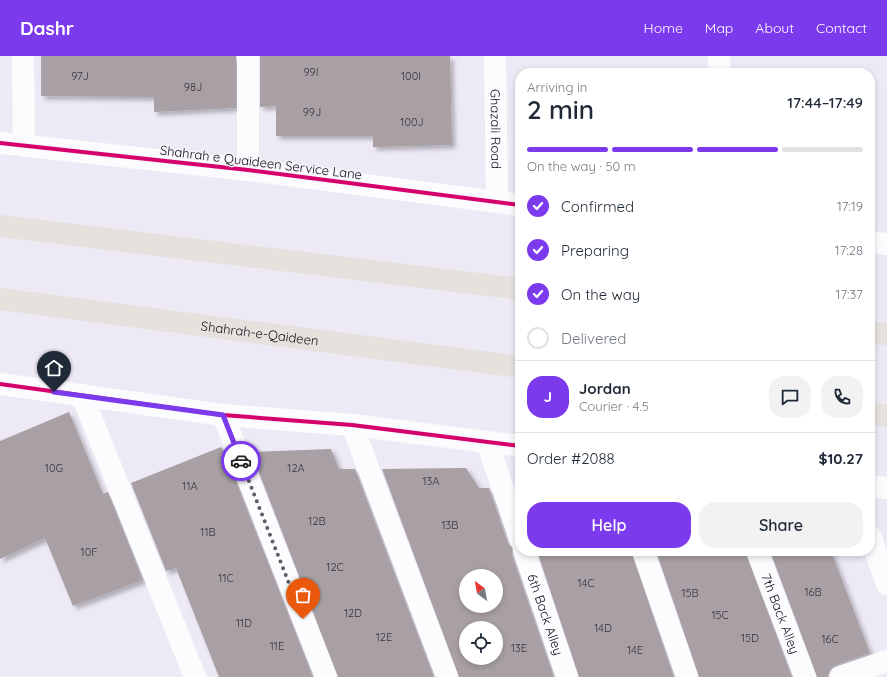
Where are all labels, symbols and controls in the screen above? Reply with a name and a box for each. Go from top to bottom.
text: Dashr [20,16,74,40]
text: Home [644,19,683,37]
text: Map [705,19,733,37]
text: About [755,19,794,37]
text: Contact [816,19,867,37]
house number: 99I [303,65,319,79]
house number: 97J [71,69,89,83]
house number: 100I [401,69,421,83]
text: Arriving in [527,79,587,95]
house number: 98J [184,80,202,94]
street label: Ghazali Road [487,89,505,169]
text: 2 min [527,93,594,126]
text: 17:44–17:49 [787,93,863,112]
house number: 99J [303,105,321,119]
house number: 100J [400,115,424,129]
street label: Shahrah e Quaideen Service Lane [159,142,363,182]
text: On the way · 50 m [527,158,636,174]
icon: check [527,195,549,217]
text: Confirmed [561,197,634,216]
text: 17:19 [837,198,863,214]
icon: check [527,239,549,261]
text: Preparing [561,241,629,260]
text: 17:28 [835,242,863,258]
icon: check [527,283,549,305]
text: On the way [561,285,640,304]
text: 17:37 [836,286,863,302]
street label: Shahrah-e-Qaideen [200,317,320,349]
text: Delivered [561,329,626,348]
pin [37,351,71,392]
icon: home [43,357,65,379]
button: chat [769,376,811,418]
button: phone [821,376,863,418]
text: Jordan [579,379,631,398]
text: J [544,387,552,406]
text: Courier · 4.5 [579,398,649,414]
courier [221,441,261,481]
text: Order #2088 [527,449,615,468]
text: $10.27 [818,449,863,468]
icon: car [230,450,252,472]
house number: 10G [45,461,63,475]
house number: 12A [287,461,305,475]
house number: 13A [423,474,439,488]
house number: 11A [182,479,198,493]
button: Help [527,502,691,548]
button: Share [699,502,863,548]
house number: 12B [308,514,326,528]
house number: 13B [442,518,459,532]
house number: 11B [200,525,216,539]
house number: 10F [81,545,97,559]
house number: 12C [326,560,344,574]
north arrow [459,569,503,613]
map controls [459,569,503,665]
house number: 11C [218,571,234,585]
street label: 7th Back Alley [758,571,803,656]
street label: 6th Back Alley [524,572,567,657]
house number: 14C [578,576,594,590]
pin [286,578,320,619]
icon: bag [292,584,314,606]
house number: 16B [804,585,822,599]
house number: 15B [681,586,699,600]
house number: 12D [344,606,362,620]
house number: 15C [711,608,729,622]
house number: 11D [236,616,252,630]
button: locate [459,621,503,665]
house number: 14D [594,621,612,635]
house number: 12E [376,630,392,644]
house number: 15D [741,631,759,645]
house number: 16C [821,632,839,646]
house number: 11E [270,639,284,653]
house number: 13E [511,641,527,655]
house number: 14E [627,643,643,657]

